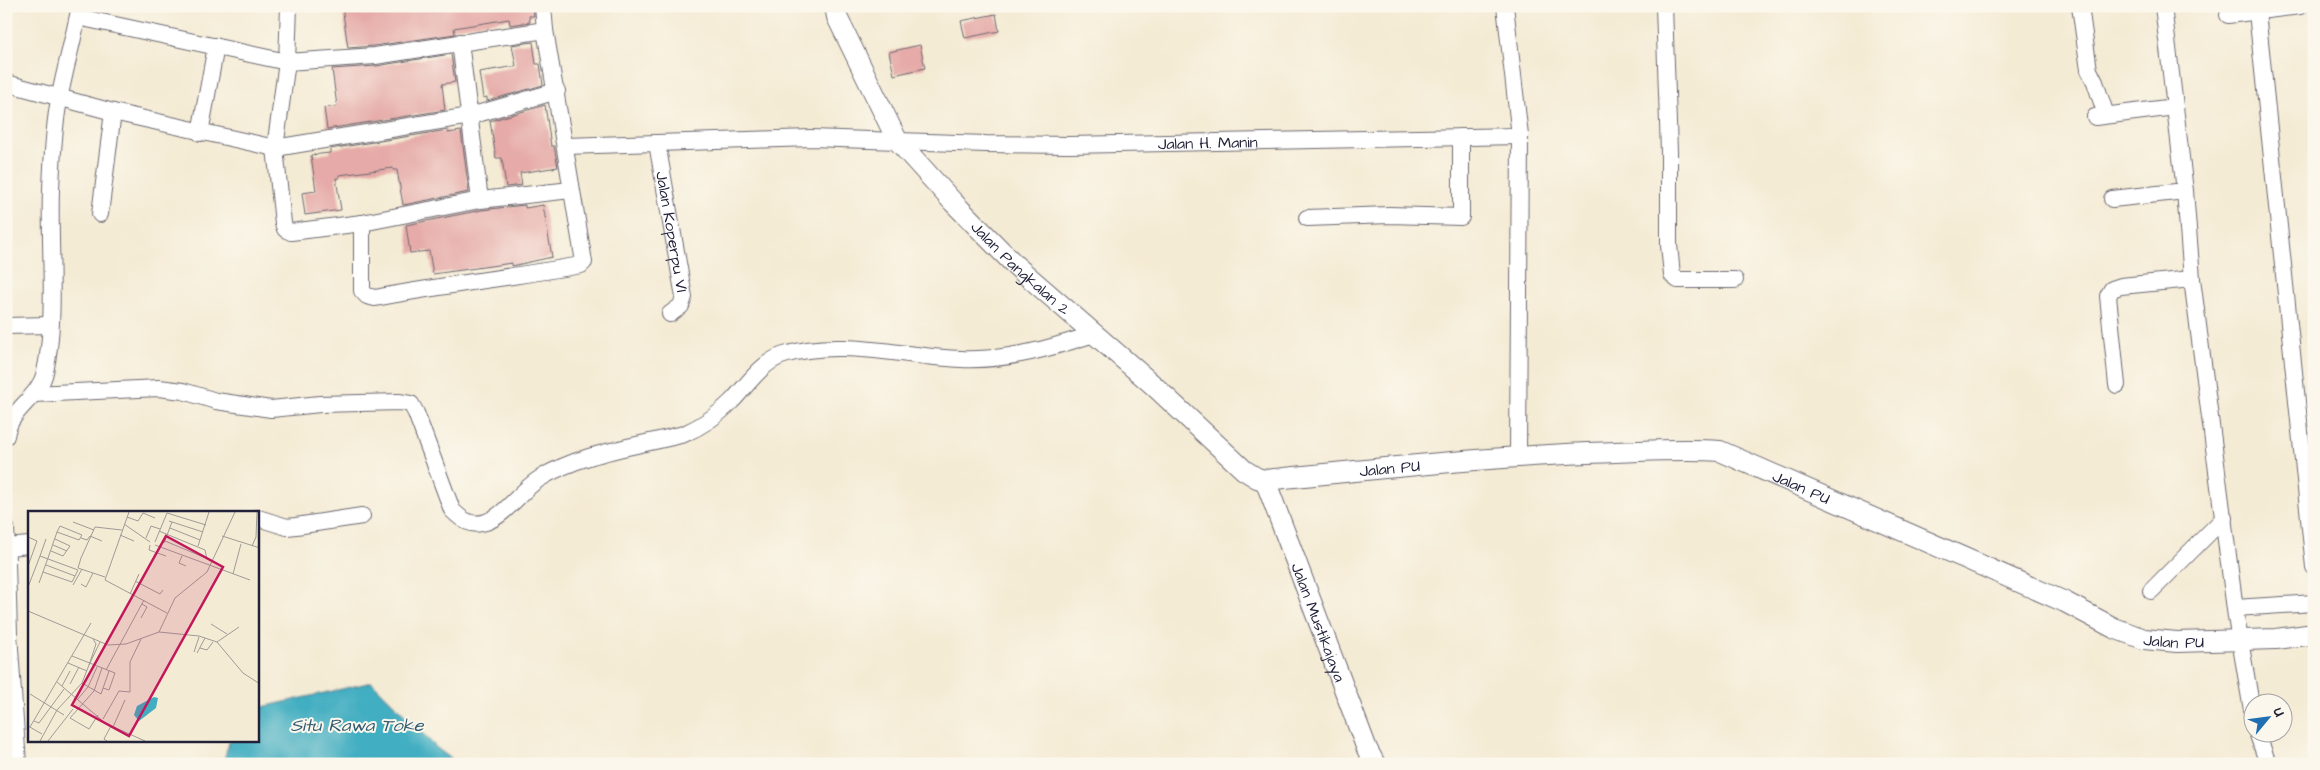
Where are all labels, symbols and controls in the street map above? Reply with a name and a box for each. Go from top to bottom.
street label: Jalan H. Manin [1158,131,1258,155]
street label: Jalan Koperpu VI [650,170,693,294]
street label: Jalan Pangkalan 2 [966,217,1075,320]
street label: Jalan PU [1358,455,1421,482]
street label: Jalan PU [1769,465,1833,510]
inset map [28,511,259,742]
street label: Jalan Mustikajaya [1285,560,1351,685]
street label: Jalan PU [2142,629,2205,654]
north arrow [2242,692,2292,742]
text: U [2268,704,2289,721]
water label: Situ Rawa Toke [291,713,425,738]

